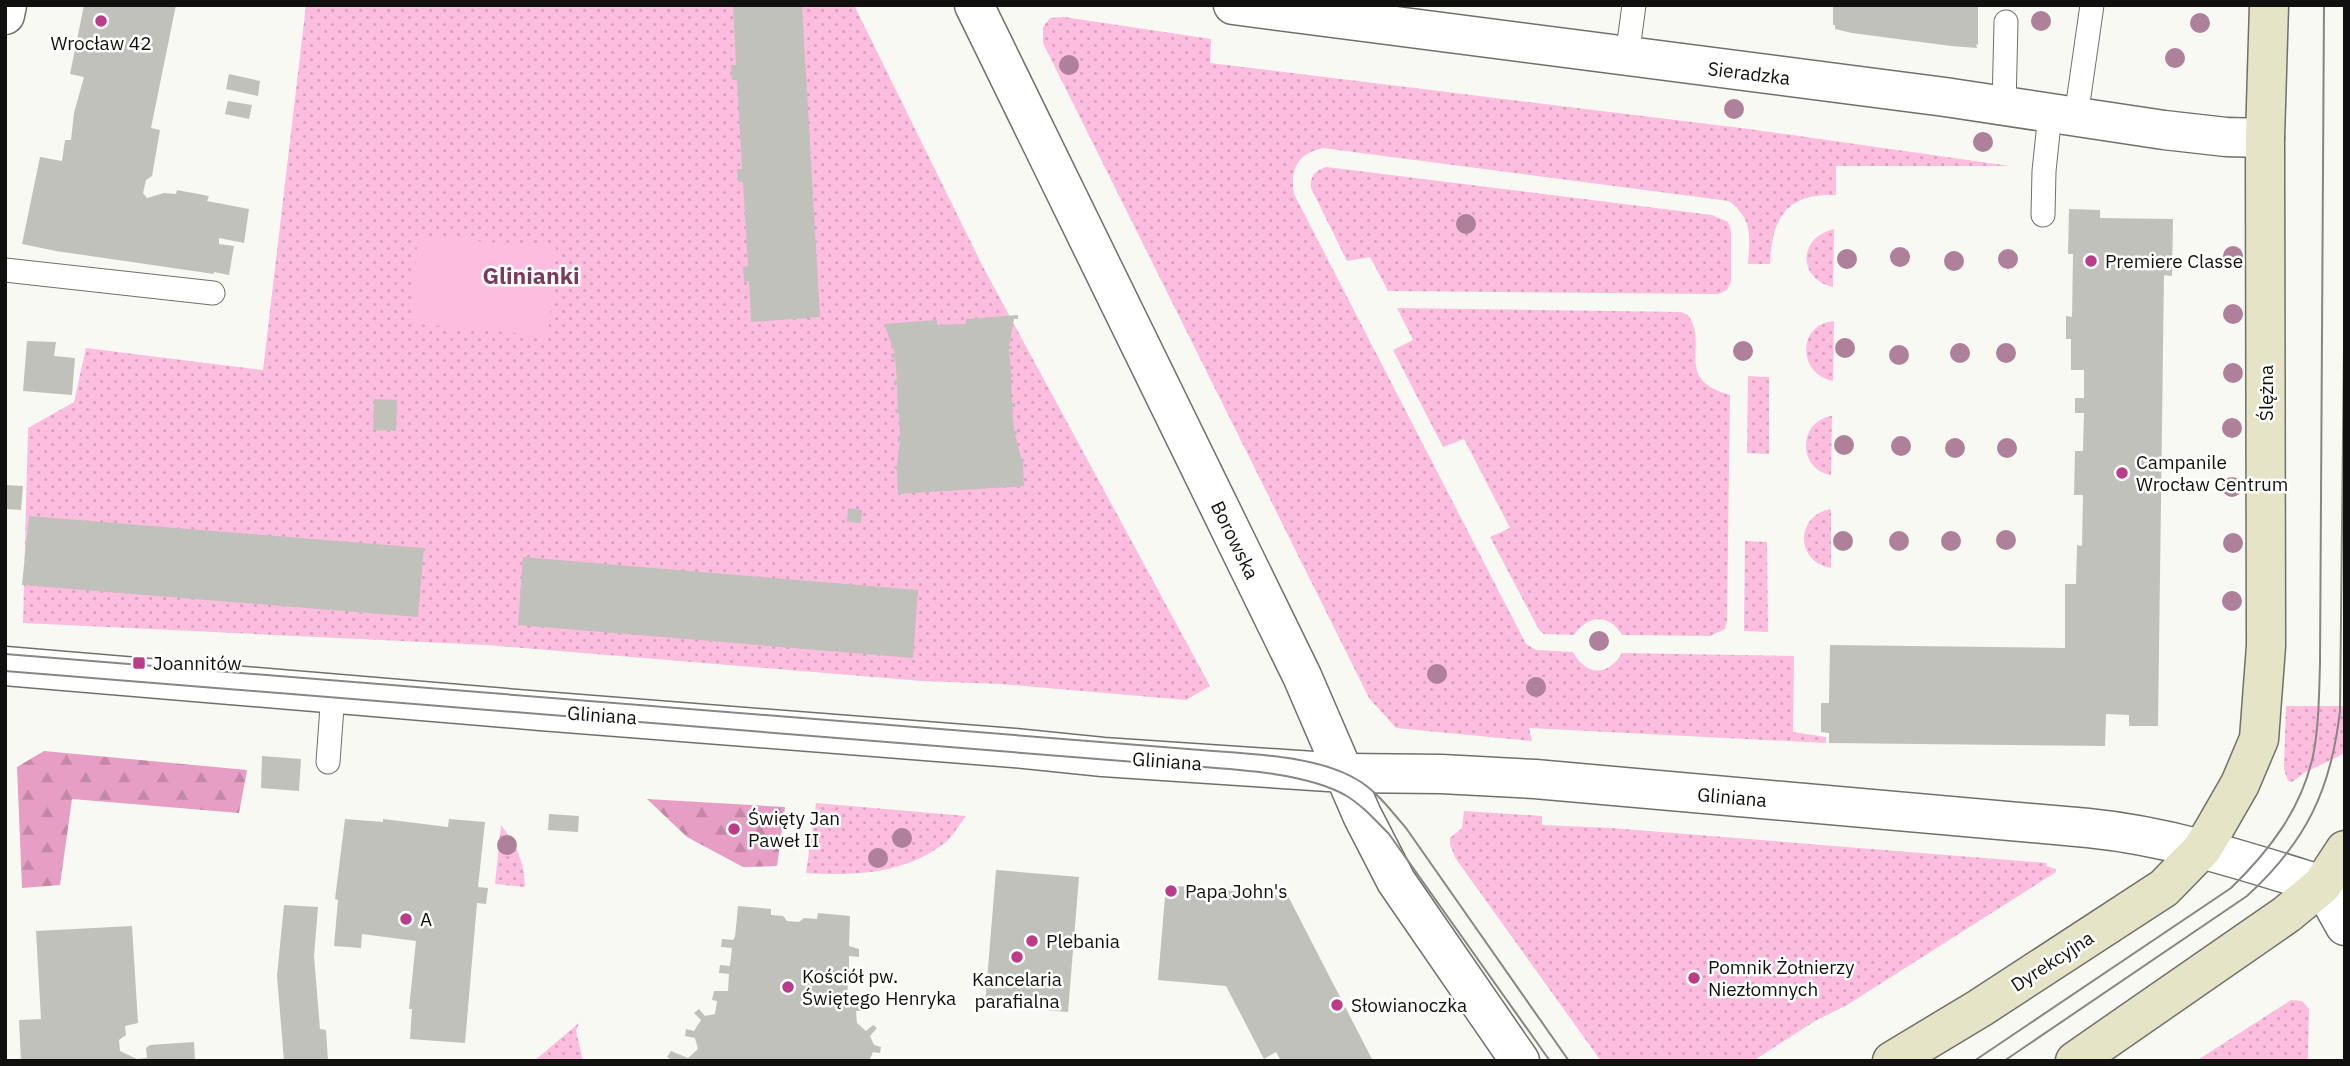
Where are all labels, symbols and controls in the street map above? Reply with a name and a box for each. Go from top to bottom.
marker: Wrocław 42 [93,13,109,29]
place label: Wrocław 42 [50,31,152,55]
street label: Sieradzka [1706,56,1792,90]
place label: Premiere Classe [2105,249,2243,273]
marker: Premiere Classe [2083,253,2099,269]
district label: Glinianki [482,260,580,290]
street label: Ślężna [2254,365,2278,421]
place label: Campanile Wrocław Centrum [2136,450,2288,496]
marker: Campanile Wrocław Centrum [2114,465,2130,481]
street label: Borowska [1206,497,1264,583]
place label: Joannitów [153,651,242,675]
marker: Joannitów [131,655,147,671]
street label: Gliniana [566,701,638,729]
street label: Gliniana [1131,747,1203,775]
street label: Gliniana [1696,782,1768,812]
place label: Święty Jan Paweł II [748,806,840,852]
marker: Święty Jan Paweł II [726,821,742,837]
place label: Papa John's [1185,879,1288,903]
marker: Papa John's [1163,883,1179,899]
place label: A [420,907,432,931]
marker: A [398,911,414,927]
street label: Dyrekcyjna [2006,925,2098,997]
place label: Plebania [1046,929,1120,953]
marker: Plebania [1024,933,1040,949]
marker: Kancelaria parafialna [1009,949,1025,965]
place label: Pomnik Żołnierzy Niezłomnych [1708,955,1855,1001]
place label: Kościół pw. Świętego Henryka [802,964,956,1010]
place label: Kancelaria parafialna [972,967,1062,1013]
marker: Pomnik Żołnierzy Niezłomnych [1686,970,1702,986]
marker: Kościół pw. Świętego Henryka [780,979,796,995]
place label: Słowianoczka [1351,993,1467,1017]
marker: Słowianoczka [1329,997,1345,1013]

